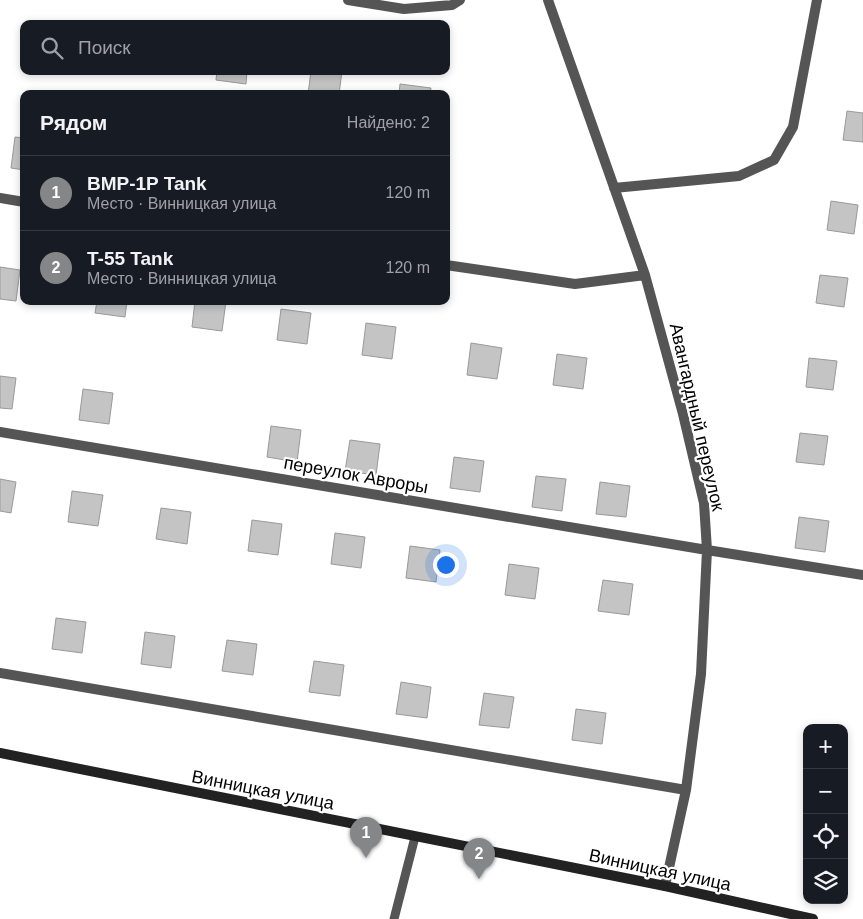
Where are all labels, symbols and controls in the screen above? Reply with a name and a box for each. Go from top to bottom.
search box [20,20,450,75]
icon: search [38,34,66,62]
text: Поиск [78,37,131,58]
text: Рядом [40,111,107,134]
text: Найдено: 2 [347,114,430,131]
text: BMP-1P Tank [87,173,207,194]
text: 1 [52,184,60,201]
text: 120 m [386,184,430,201]
text: Место · Винницкая улица [87,195,276,212]
text: T-55 Tank [87,248,173,269]
text: 2 [52,259,60,276]
text: 120 m [386,259,430,276]
text: Место · Винницкая улица [87,270,276,287]
street label: Авангардный переулок [666,321,728,513]
street label: переулок Авроры [282,452,430,498]
your location [433,552,459,578]
map controls [803,724,848,904]
button: + [803,724,848,769]
street label: Винницкая улица [190,766,337,814]
button: − [803,769,848,814]
button: locate [803,814,848,859]
pin: 1 [350,817,382,858]
pin: 2 [463,838,495,879]
street label: Винницкая улица [587,845,734,895]
button: layers [803,859,848,904]

